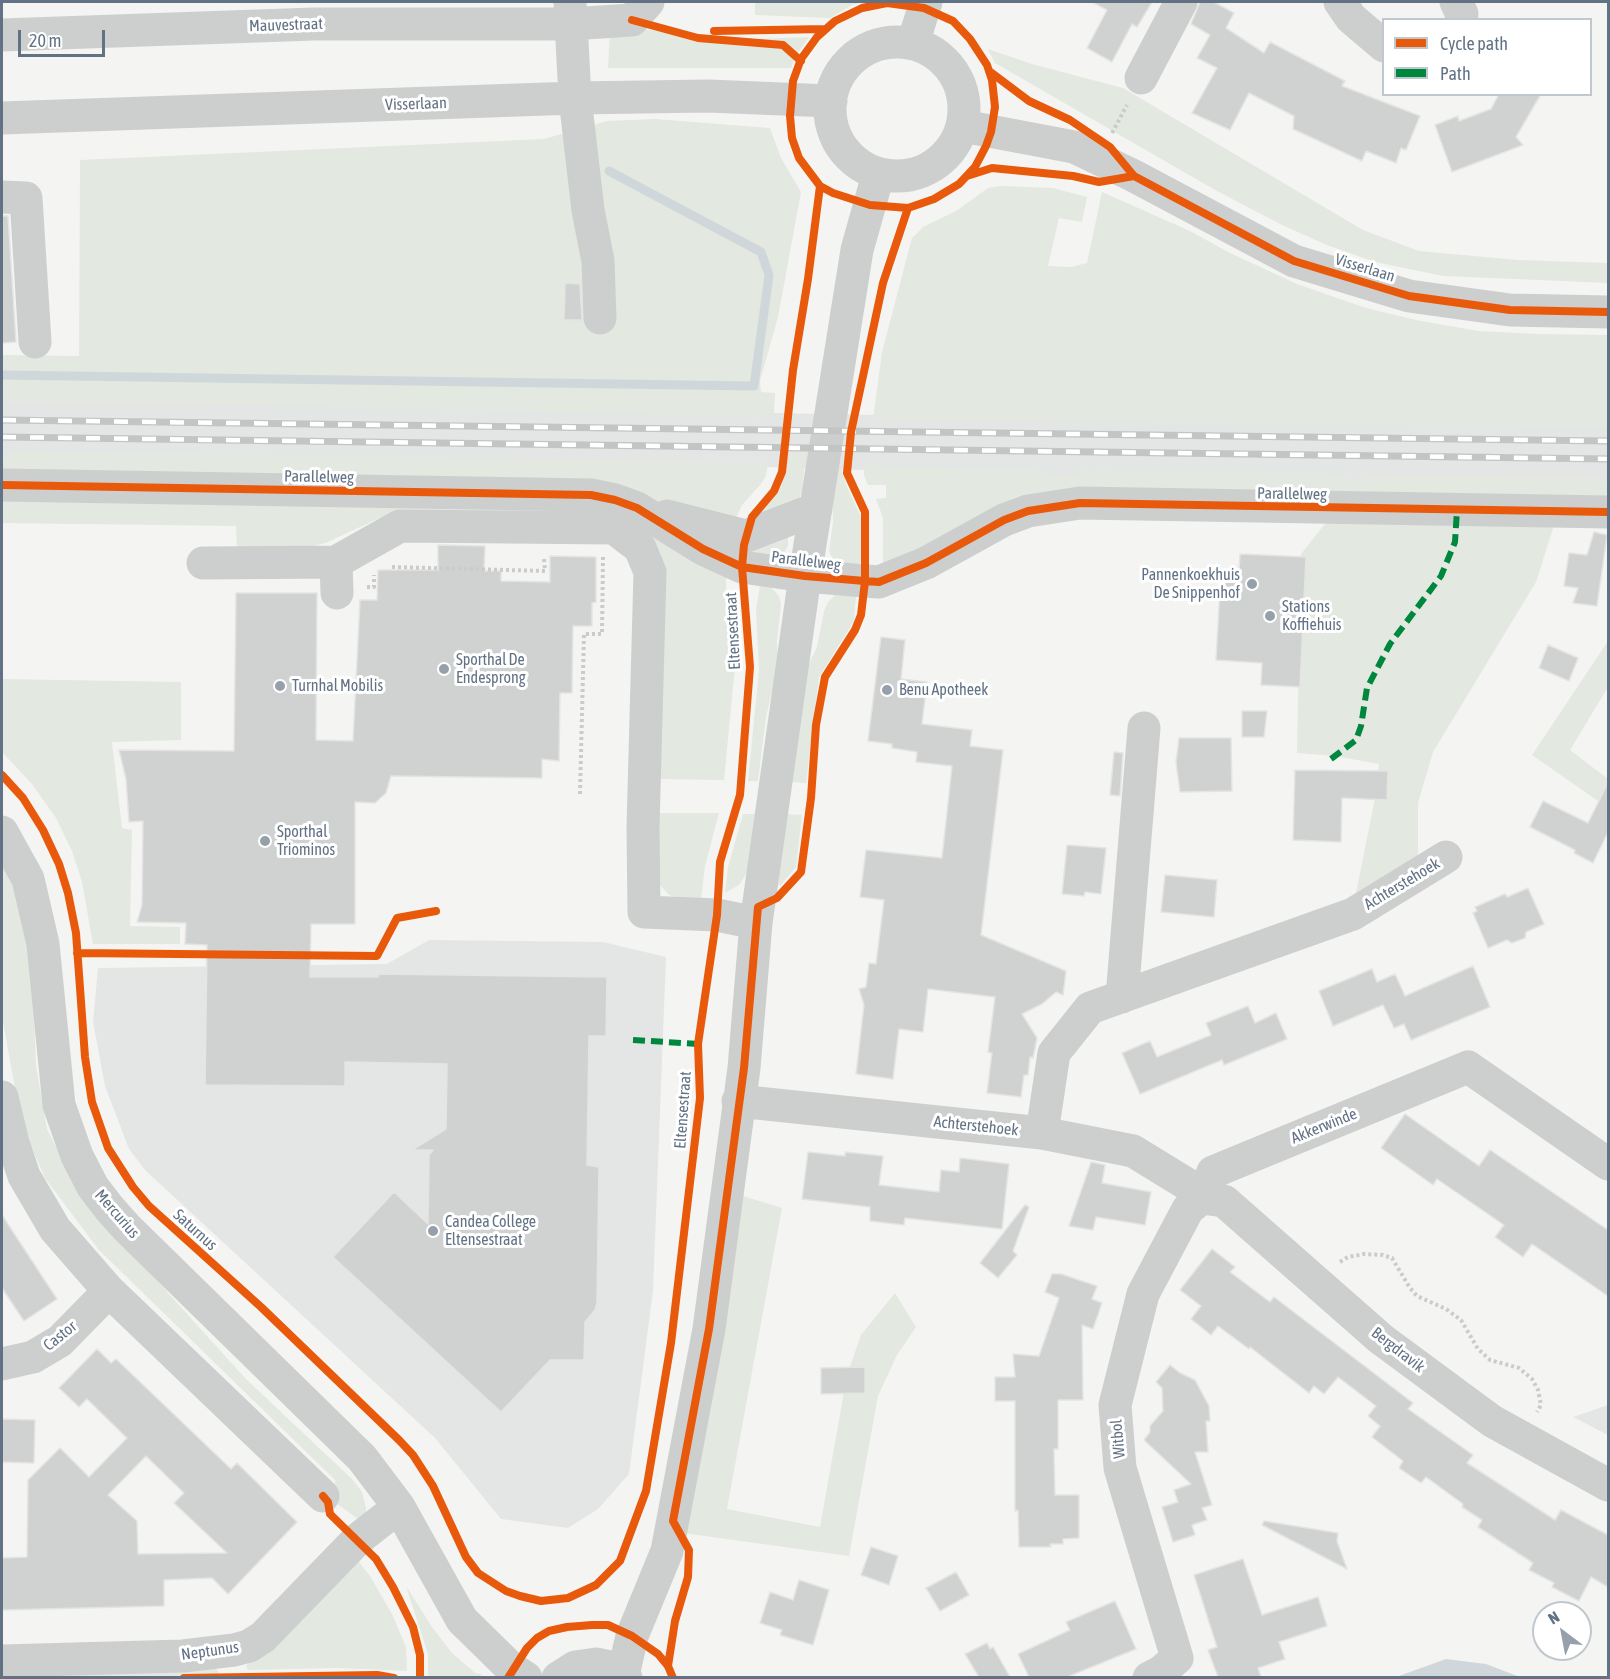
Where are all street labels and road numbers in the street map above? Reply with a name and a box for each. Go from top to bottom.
street label: Mauvestraat [249,14,323,36]
street label: Visserlaan [385,93,447,115]
street label: Visserlaan [1333,250,1397,286]
street label: Parallelweg [284,467,354,487]
street label: Parallelweg [1257,484,1327,504]
street label: Parallelweg [770,547,842,575]
street label: Eltensestraat [721,592,745,670]
street label: Achterstehoek [1361,854,1443,914]
street label: Eltensestraat [671,1071,695,1149]
street label: Akkerwinde [1288,1104,1360,1148]
street label: Achterstehoek [933,1112,1019,1140]
street label: Mercurius [91,1186,143,1242]
street label: Saturnus [169,1205,221,1255]
street label: Castor [40,1317,80,1355]
street label: Bergdravik [1368,1323,1428,1377]
street label: Witbol [1107,1419,1129,1459]
street label: Neptunus [180,1637,240,1665]

